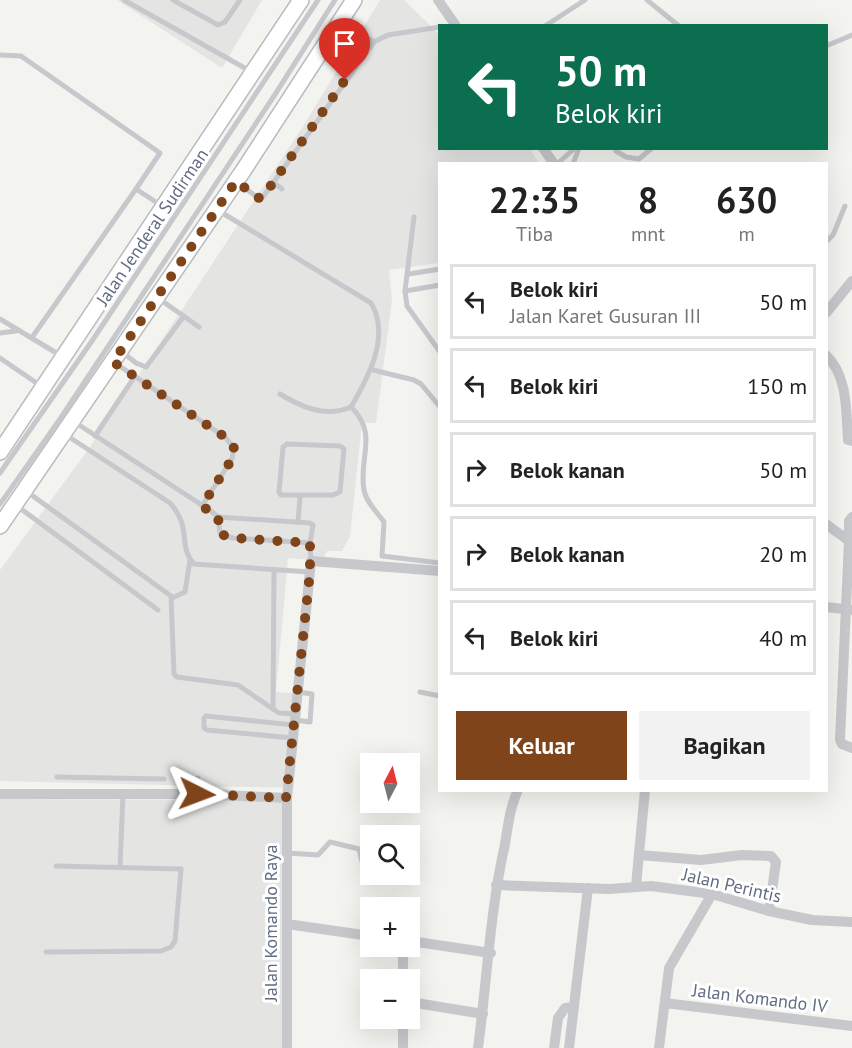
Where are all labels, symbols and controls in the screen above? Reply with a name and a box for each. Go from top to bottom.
pin [319,18,370,80]
icon: arrive [328,27,361,60]
text: 50 m [555,43,647,98]
icon: left [456,48,534,126]
text: Belok kiri [555,96,663,130]
street label: Jalan Jenderal Sudirman [90,144,213,311]
text: 22:35 [489,176,580,223]
text: 8 [638,176,658,223]
text: 630 [716,176,777,223]
text: Tiba [516,221,553,247]
text: mnt [631,221,665,247]
text: m [738,221,755,247]
text: Belok kiri [510,275,599,303]
icon: left [459,285,492,318]
text: 50 m [759,288,807,316]
text: Jalan Karet Gusuran III [510,303,701,329]
icon: left [459,369,492,402]
text: Belok kiri [510,372,599,400]
text: 150 m [747,372,807,400]
icon: right [459,453,492,486]
text: Belok kanan [510,456,625,484]
text: 50 m [759,456,807,484]
icon: right [459,537,492,570]
text: Belok kanan [510,540,625,568]
text: 20 m [759,540,807,568]
icon: left [459,621,492,654]
text: Belok kiri [510,624,599,652]
text: 40 m [759,624,807,652]
button: Keluar [456,711,627,780]
button: Bagikan [639,711,810,780]
north arrow [360,753,420,813]
map controls [360,753,420,1029]
position arrow [165,762,229,826]
button: search [360,825,420,885]
street label: Jalan Komando Raya [259,844,282,1003]
street label: Jalan Perintis [679,862,784,908]
button: + [360,897,420,957]
button: − [360,969,420,1029]
street label: Jalan Komando IV [690,978,830,1018]

